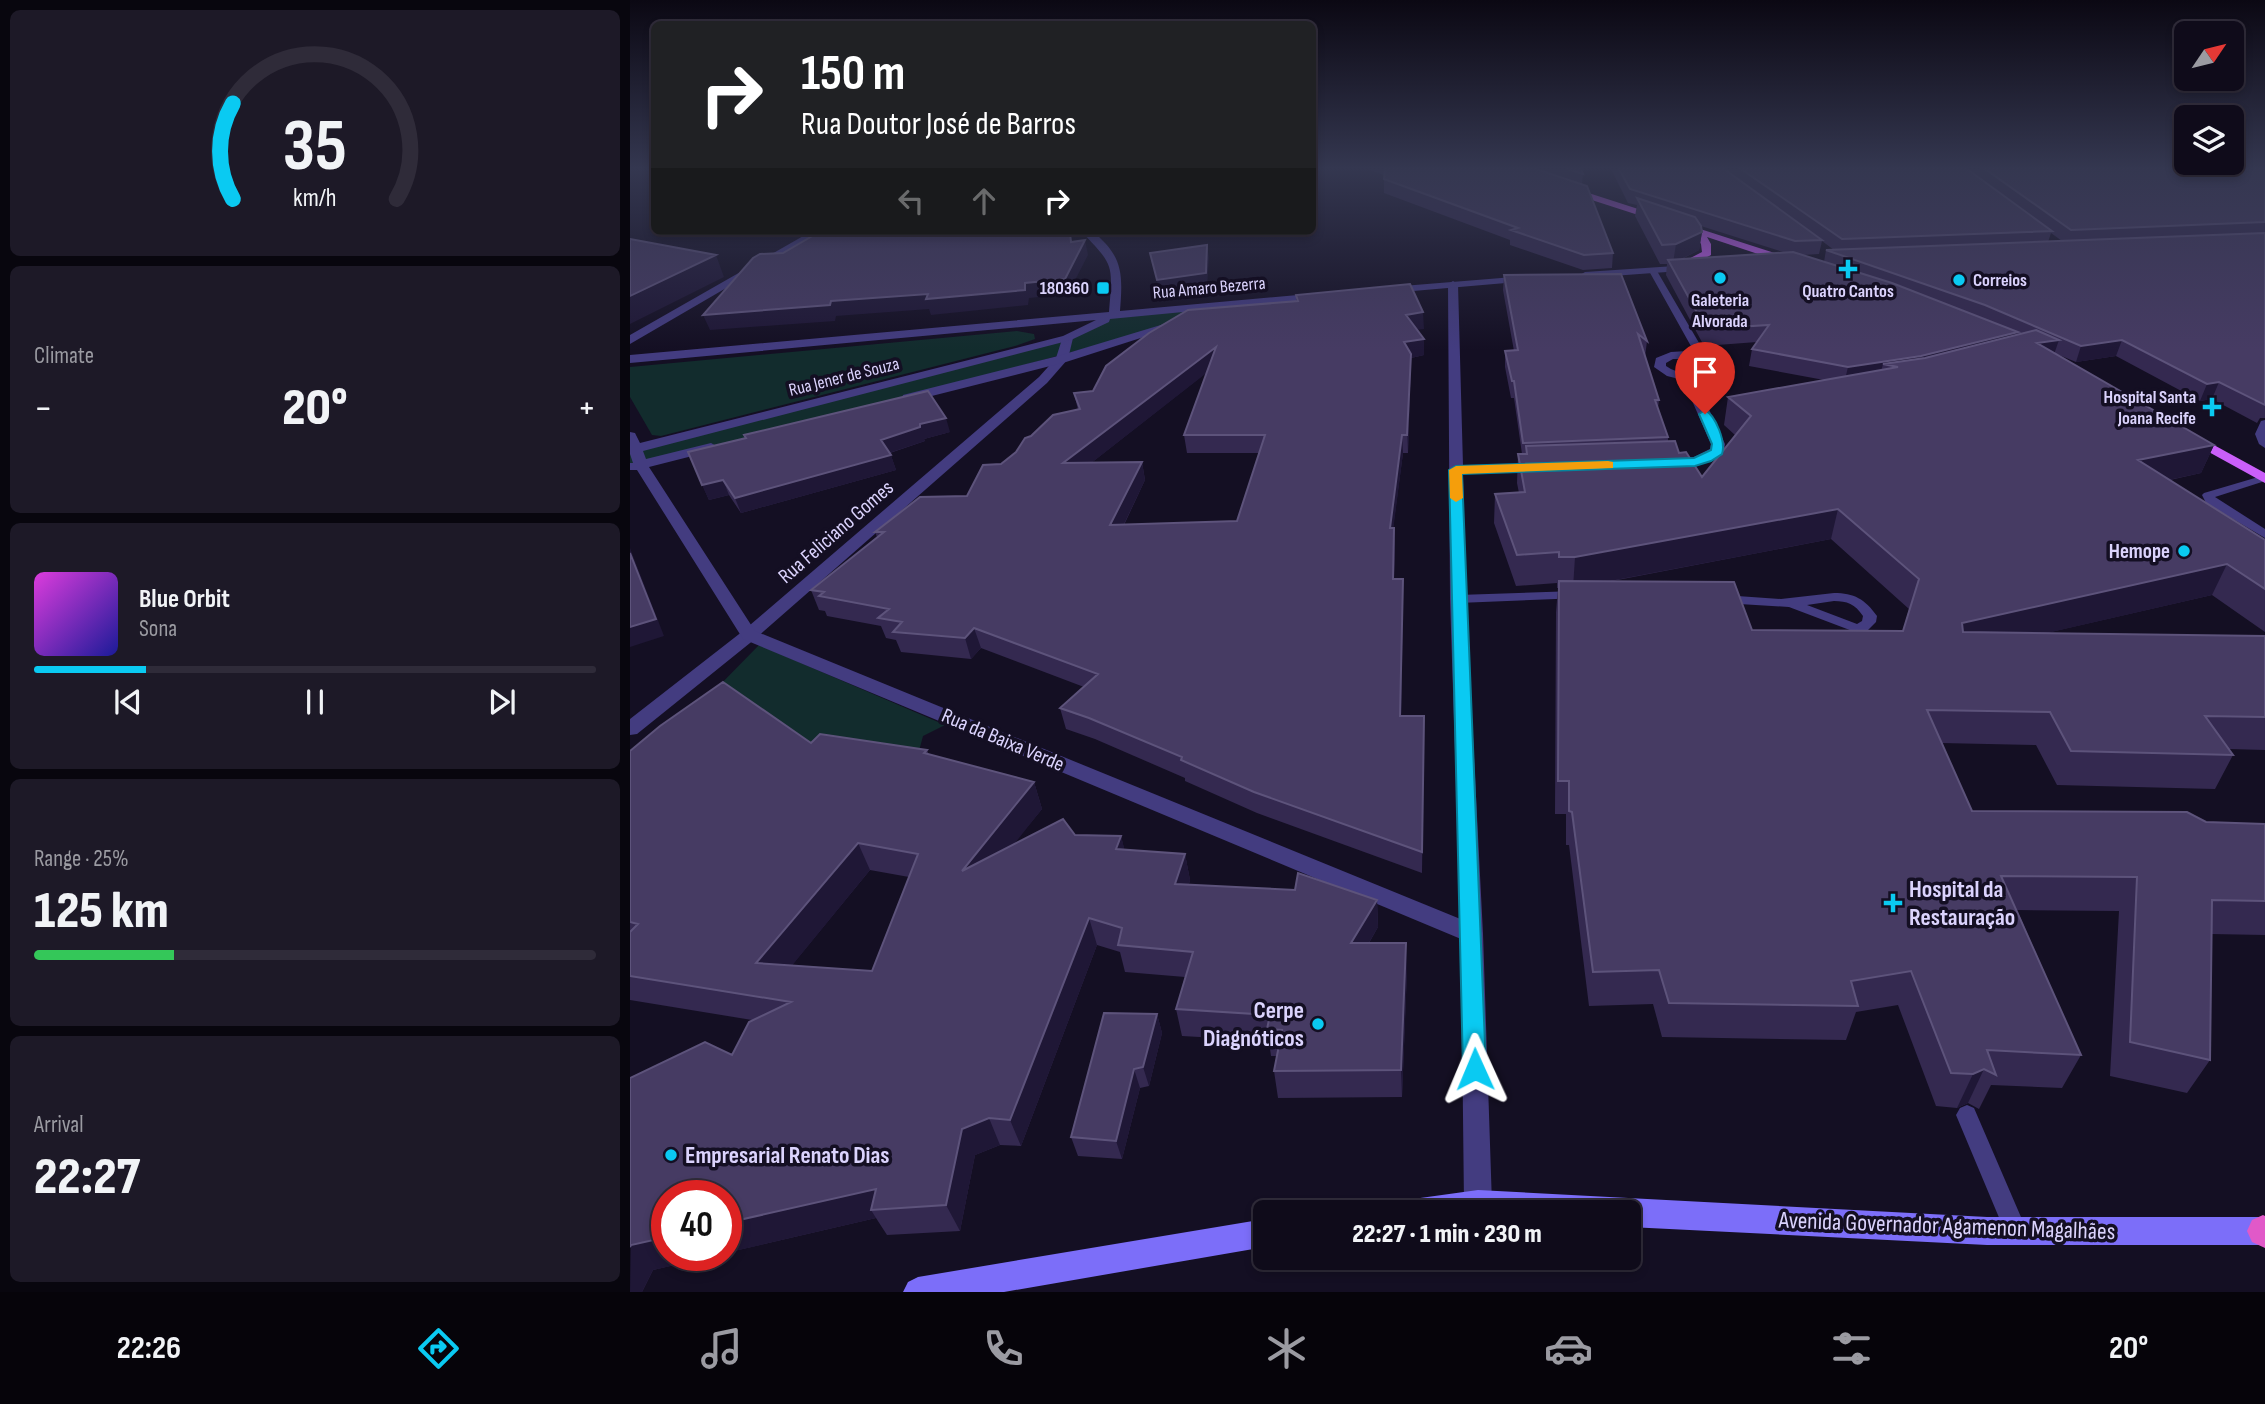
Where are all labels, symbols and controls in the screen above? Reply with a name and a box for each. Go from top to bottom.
north arrow [2174,21,2244,91]
map controls [2174,21,2244,175]
text: 150 m [801,45,905,104]
icon: right [686,49,777,140]
text: 35 [283,104,347,192]
text: Rua Doutor José de Barros [801,105,1076,144]
button: layers [2174,105,2244,175]
icon: left [892,182,930,220]
icon: ahead [965,182,1003,220]
icon: right [1038,182,1076,220]
text: km/h [293,183,337,214]
marker: Quatro Cantos [1840,261,1856,277]
marker: Galeteria Alvorada [1712,270,1728,286]
place label: Correios [1973,270,2027,291]
marker: Correios [1951,272,1967,288]
street label: Rua Amaro Bezerra [1152,273,1266,303]
place label: 180360 [1040,278,1089,299]
marker: 180360 [1095,280,1111,296]
place label: Quatro Cantos [1802,281,1894,302]
place label: Galeteria Alvorada [1691,290,1749,332]
text: Climate [34,342,94,370]
pin [1675,342,1735,414]
street label: Rua Jener de Souza [787,353,902,401]
icon: arrive [1686,353,1724,391]
text: 20° [282,377,348,440]
text: − [34,386,53,431]
text: + [577,386,596,431]
place label: Hospital Santa Joana Recife [2104,387,2196,429]
marker: Hospital Santa Joana Recife [2202,397,2222,417]
street label: Rua Feliciano Gomes [773,475,899,589]
place label: Hemope [2109,539,2170,564]
marker: Hemope [2176,543,2192,559]
text: Blue Orbit [139,584,230,615]
text: Sona [139,615,177,643]
icon: previous [109,683,147,721]
icon: pause [296,683,334,721]
icon: next [483,683,521,721]
street label: Rua da Baixa Verde [938,703,1068,777]
text: Range · 25% [34,845,129,873]
place label: Hospital da Restauração [1909,875,2015,932]
text: 125 km [34,880,169,943]
marker: Hospital da Restauração [1883,893,1903,913]
place label: Cerpe Diagnóticos [1203,996,1304,1053]
marker: Cerpe Diagnóticos [1310,1016,1326,1032]
position arrow [1438,1032,1512,1106]
text: Arrival [34,1111,83,1139]
place label: Empresarial Renato Dias [685,1141,889,1170]
text: 22:27 [34,1146,140,1209]
marker: Empresarial Renato Dias [663,1147,679,1163]
speed limit sign: 40 [651,1180,742,1271]
street label: Avenida Governador Agamenon Magalhães [1777,1206,2116,1246]
text: 22:27 · 1 min · 230 m [1352,1219,1542,1250]
icon: directions [414,1324,463,1373]
icon: music [697,1324,746,1373]
icon: phone [979,1324,1028,1373]
icon: climate [1262,1324,1311,1373]
icon: car [1544,1324,1593,1373]
icon: filters [1827,1324,1876,1373]
text: 22:26 [117,1329,181,1368]
text: 20° [2109,1329,2148,1368]

